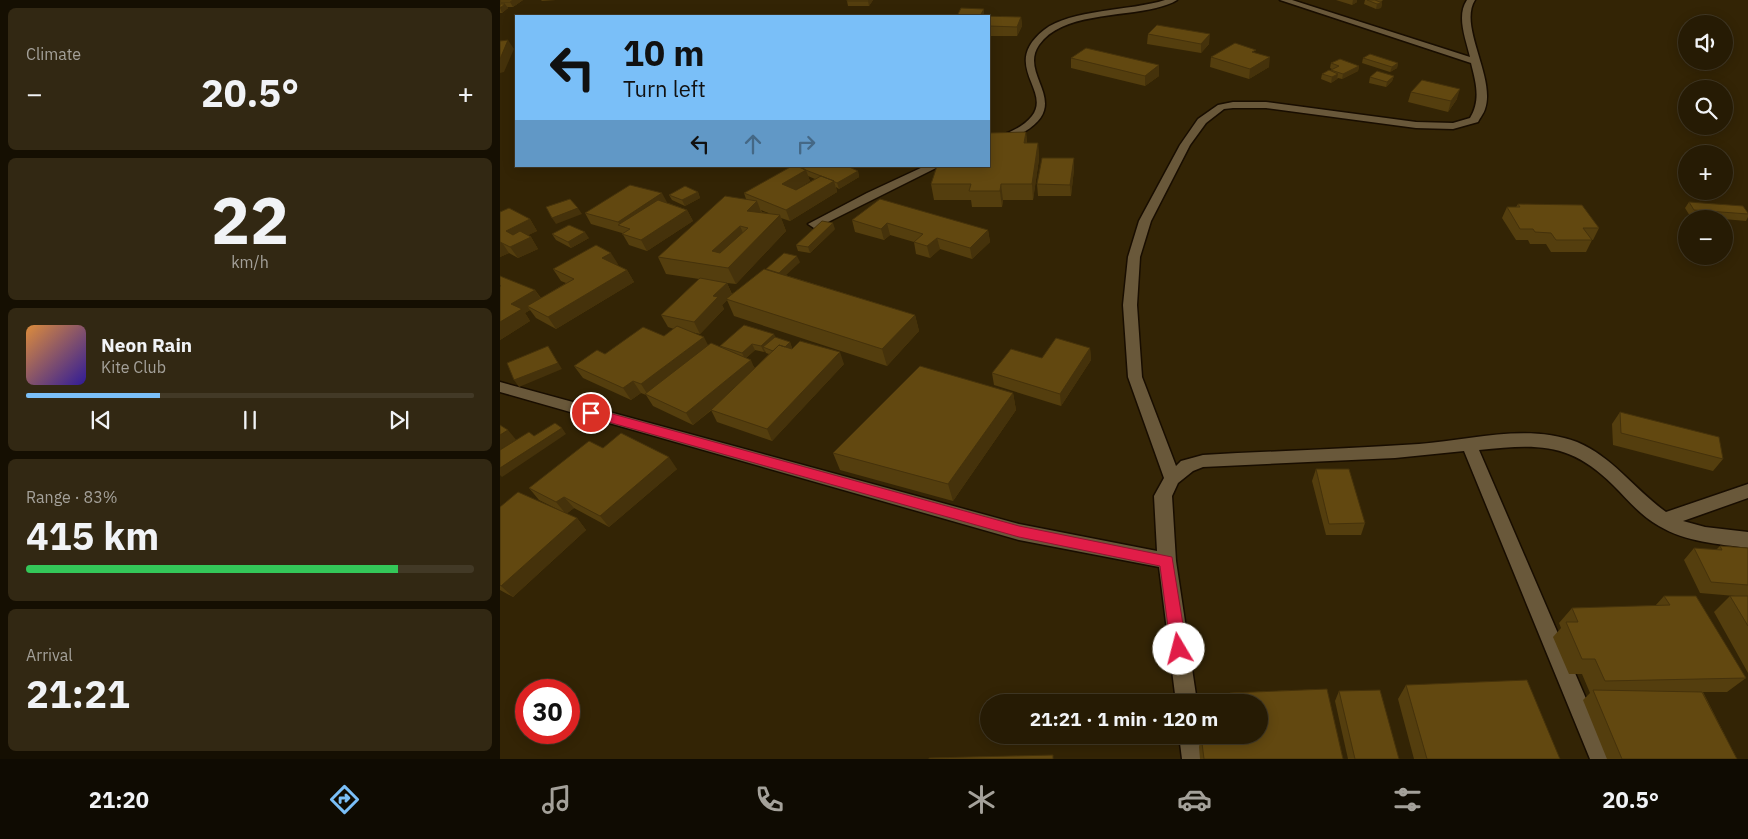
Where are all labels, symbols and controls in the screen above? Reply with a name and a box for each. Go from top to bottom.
map controls [1678,15,1733,265]
button: sound [1678,15,1733,70]
text: 10 m [623,30,705,76]
icon: left [540,35,605,100]
text: Climate [26,44,81,64]
text: 20.5° [201,68,299,117]
text: Turn left [623,74,706,103]
text: − [26,75,43,112]
text: + [457,75,474,112]
button: search [1678,80,1733,135]
icon: left [686,130,714,158]
icon: ahead [739,130,767,158]
icon: right [792,130,820,158]
button: + [1678,145,1733,200]
text: 22 [211,177,289,262]
button: − [1678,210,1733,265]
text: km/h [231,252,269,272]
text: Neon Rain [101,333,192,357]
text: Kite Club [101,357,166,377]
pin [570,392,612,434]
icon: arrive [577,399,605,427]
icon: previous [87,406,115,434]
icon: pause [236,406,264,434]
icon: next [385,406,413,434]
text: Range · 83% [26,487,118,507]
text: 415 km [26,511,159,560]
position arrow [1152,622,1204,674]
text: Arrival [26,645,73,665]
text: 21:21 [26,669,130,718]
speed limit sign: 30 [515,679,580,744]
text: 21:21 · 1 min · 120 m [1030,707,1218,731]
icon: directions [327,782,362,817]
icon: music [539,782,574,817]
icon: phone [752,782,787,817]
icon: climate [964,782,999,817]
icon: car [1177,782,1212,817]
icon: filters [1390,782,1425,817]
text: 21:20 [89,785,149,814]
text: 20.5° [1602,785,1659,814]

